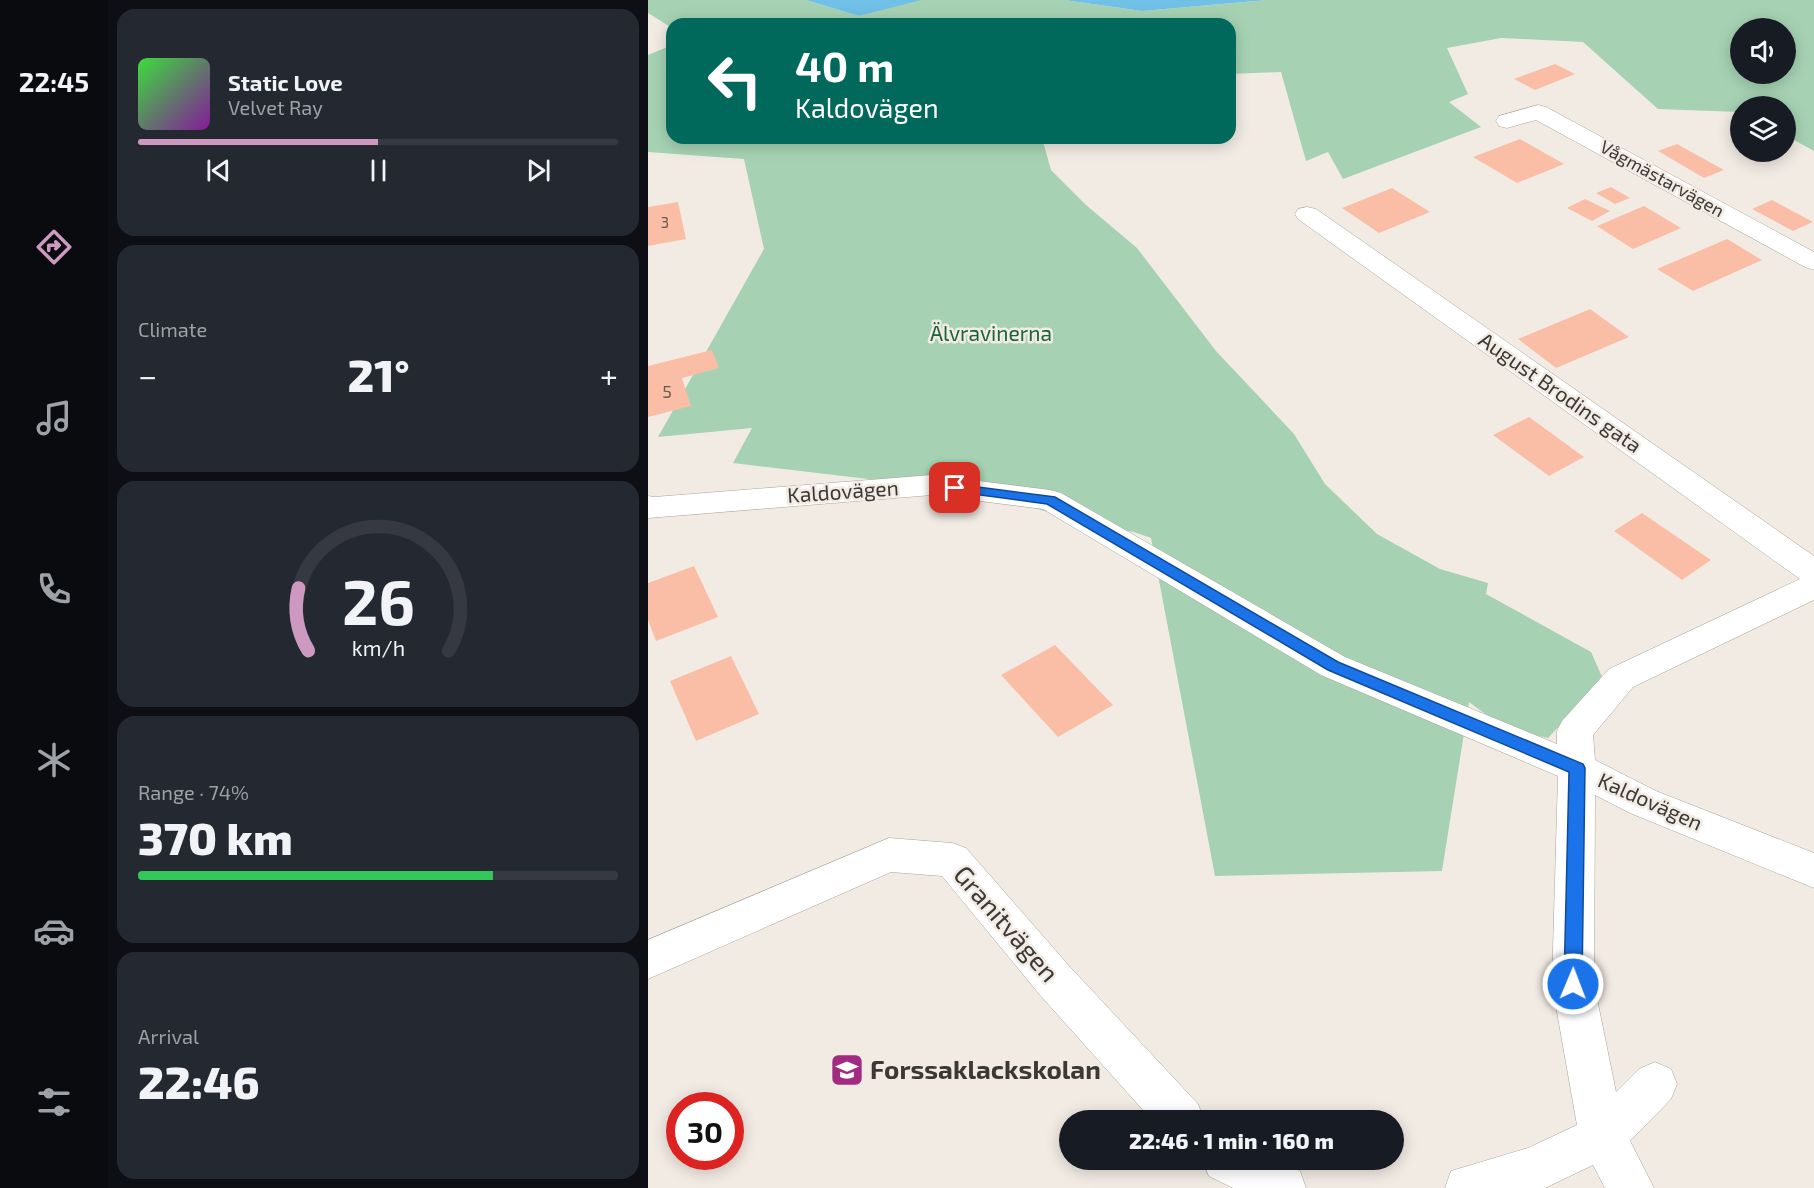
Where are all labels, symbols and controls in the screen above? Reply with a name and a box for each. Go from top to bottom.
map controls [1730,18,1796,162]
button: sound [1730,18,1796,84]
text: 40 m [795,40,894,90]
icon: left [696,42,774,120]
text: 22:45 [19,65,89,97]
text: Static Love [228,69,343,95]
text: Kaldovägen [795,91,939,123]
text: Velvet Ray [228,95,323,119]
button: layers [1730,96,1796,162]
street label: Vågmästarvägen [1597,135,1728,221]
icon: previous [202,154,235,187]
icon: pause [362,154,395,187]
icon: next [522,154,555,187]
house number: 3 [661,213,669,231]
icon: directions [33,226,75,268]
text: Climate [138,317,207,341]
park label: Älvravinerna [930,320,1052,345]
street label: August Brodins gata [1475,326,1647,457]
text: 21° [348,347,410,401]
text: − [138,355,157,395]
text: + [600,355,618,395]
house number: 5 [662,380,672,402]
icon: music [33,397,75,439]
pin [929,462,980,513]
icon: arrive [938,471,971,504]
street label: Kaldovägen [786,474,899,507]
text: 26 [341,563,415,638]
icon: phone [33,568,75,610]
text: km/h [351,635,405,660]
icon: climate [33,739,75,781]
street label: Kaldovägen [1595,766,1707,835]
text: Range · 74% [138,780,249,804]
text: 370 km [138,810,293,864]
street label: Granitvägen [948,859,1066,987]
icon: car [33,910,75,952]
position arrow [1541,952,1605,1016]
text: Arrival [138,1024,199,1048]
school or university icon: Forssaklackskolan [829,1052,865,1088]
place label: Forssaklackskolan [870,1053,1101,1084]
text: 22:46 [138,1054,259,1108]
icon: filters [33,1081,75,1123]
speed limit sign: 30 [666,1092,744,1170]
text: 22:46 · 1 min · 160 m [1129,1127,1334,1153]

